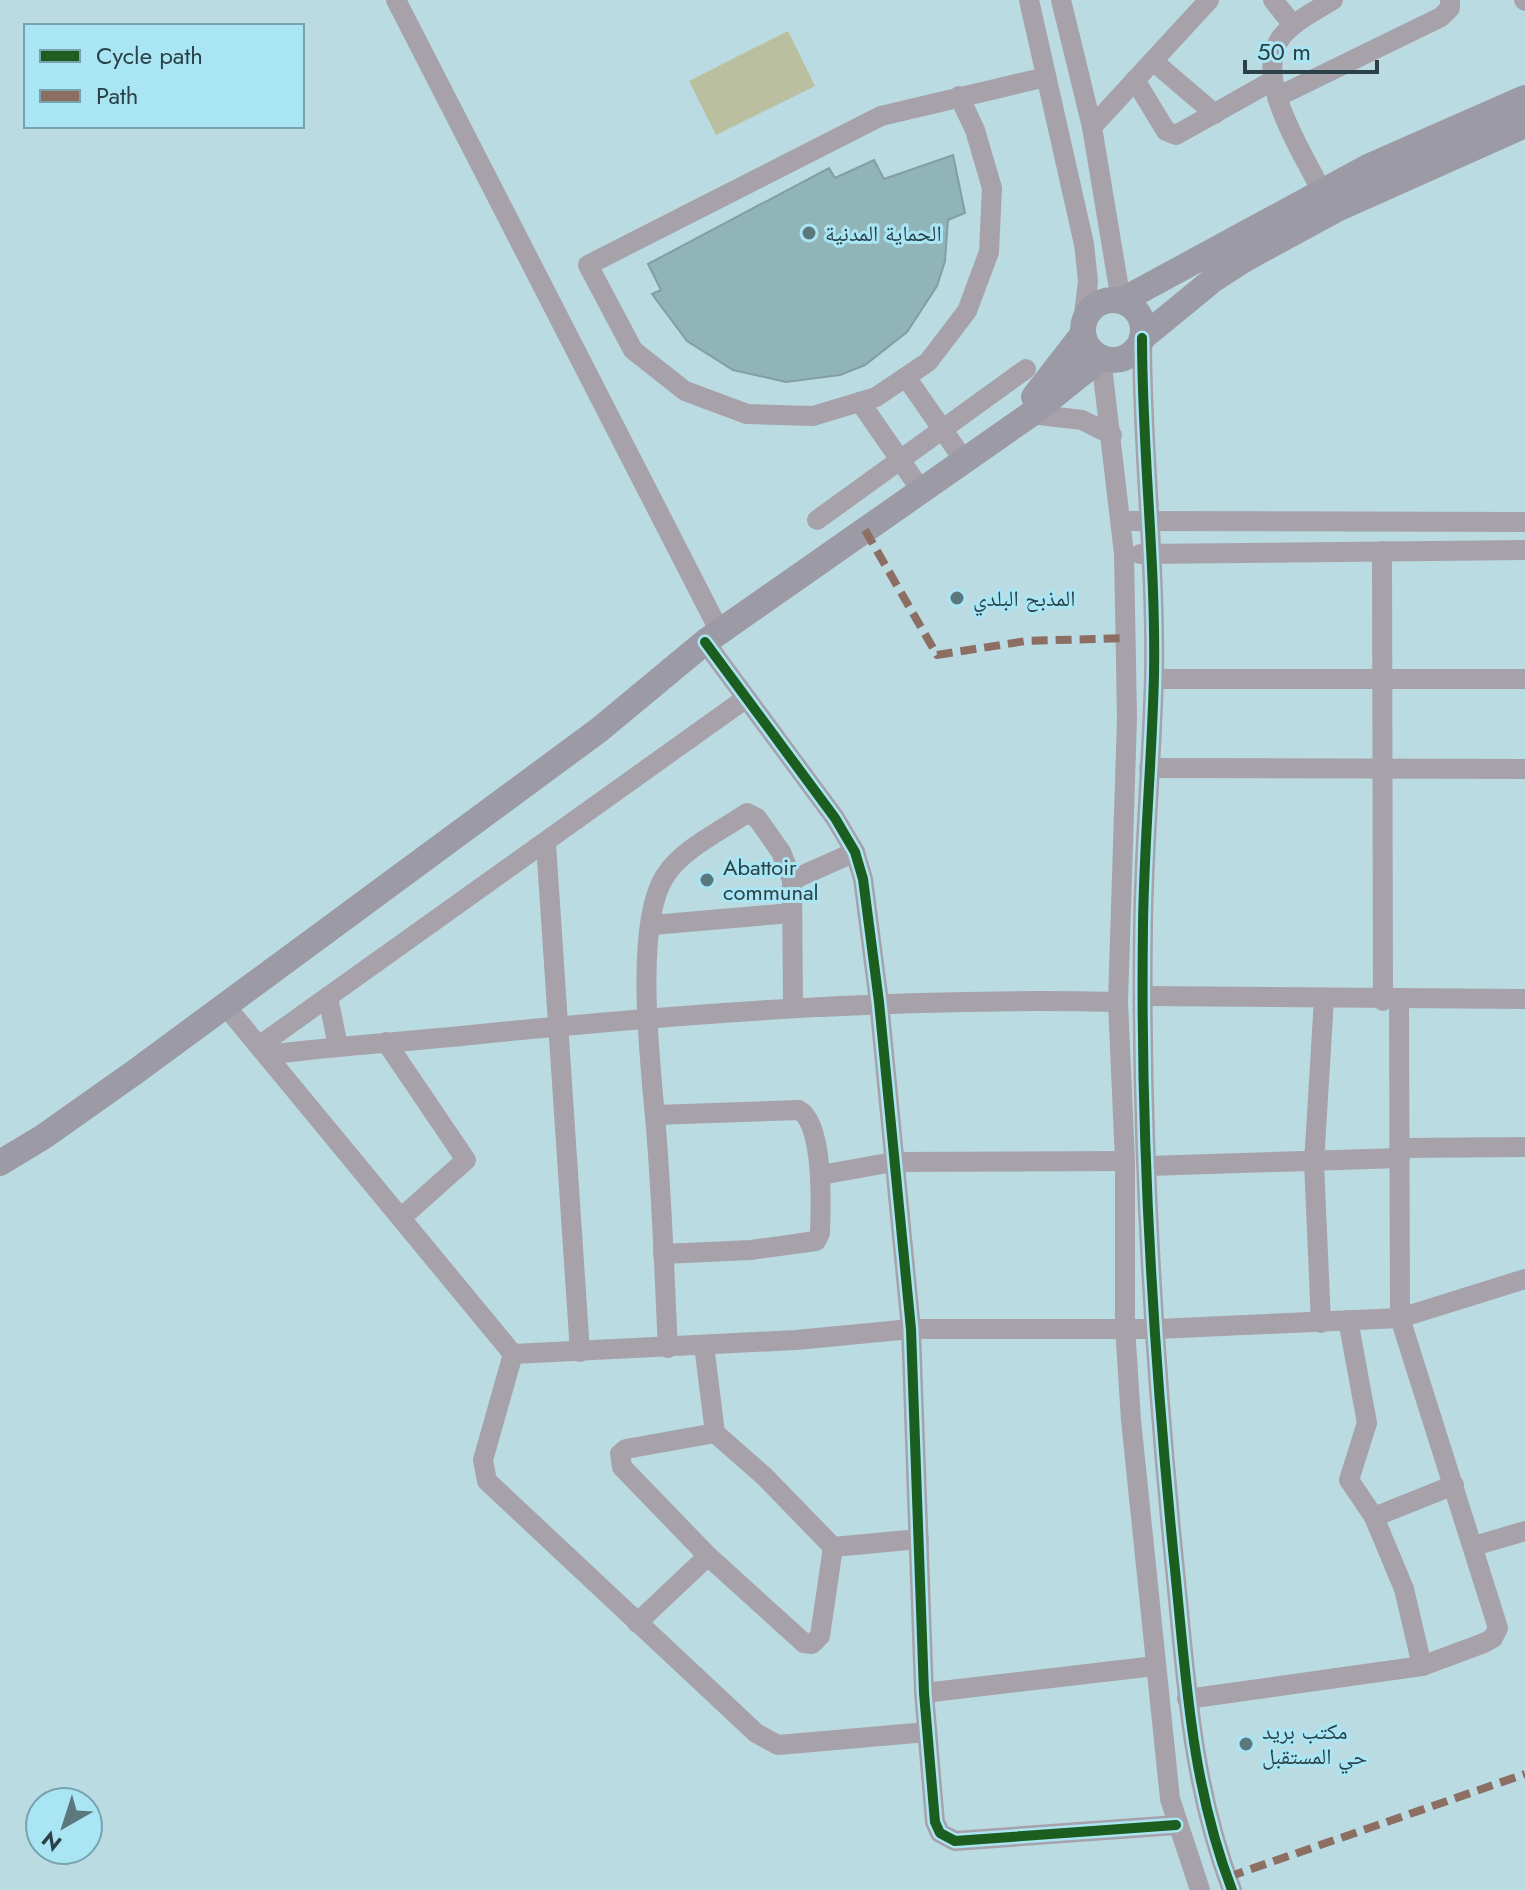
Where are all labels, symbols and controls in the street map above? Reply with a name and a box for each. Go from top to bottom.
legend [24,24,304,128]
scale bar [1245,24,1377,74]
text: 50 m [1257,34,1311,69]
text: Cycle path [96,38,203,73]
text: Path [96,78,138,113]
place label: الحماية المدنية [825,217,942,249]
marker: الحماية المدنية [800,224,818,242]
place label: المذبح البلدي [973,582,1075,616]
marker: المذبح البلدي [948,589,966,607]
place label: Abattoir communal [723,851,819,908]
marker: Abattoir communal [698,871,716,889]
place label: مكتب بريد حي المستقبل [1262,1715,1367,1774]
marker: مكتب بريد حي المستقبل [1237,1735,1255,1753]
north arrow [24,1786,104,1866]
text: N [35,1824,68,1859]

